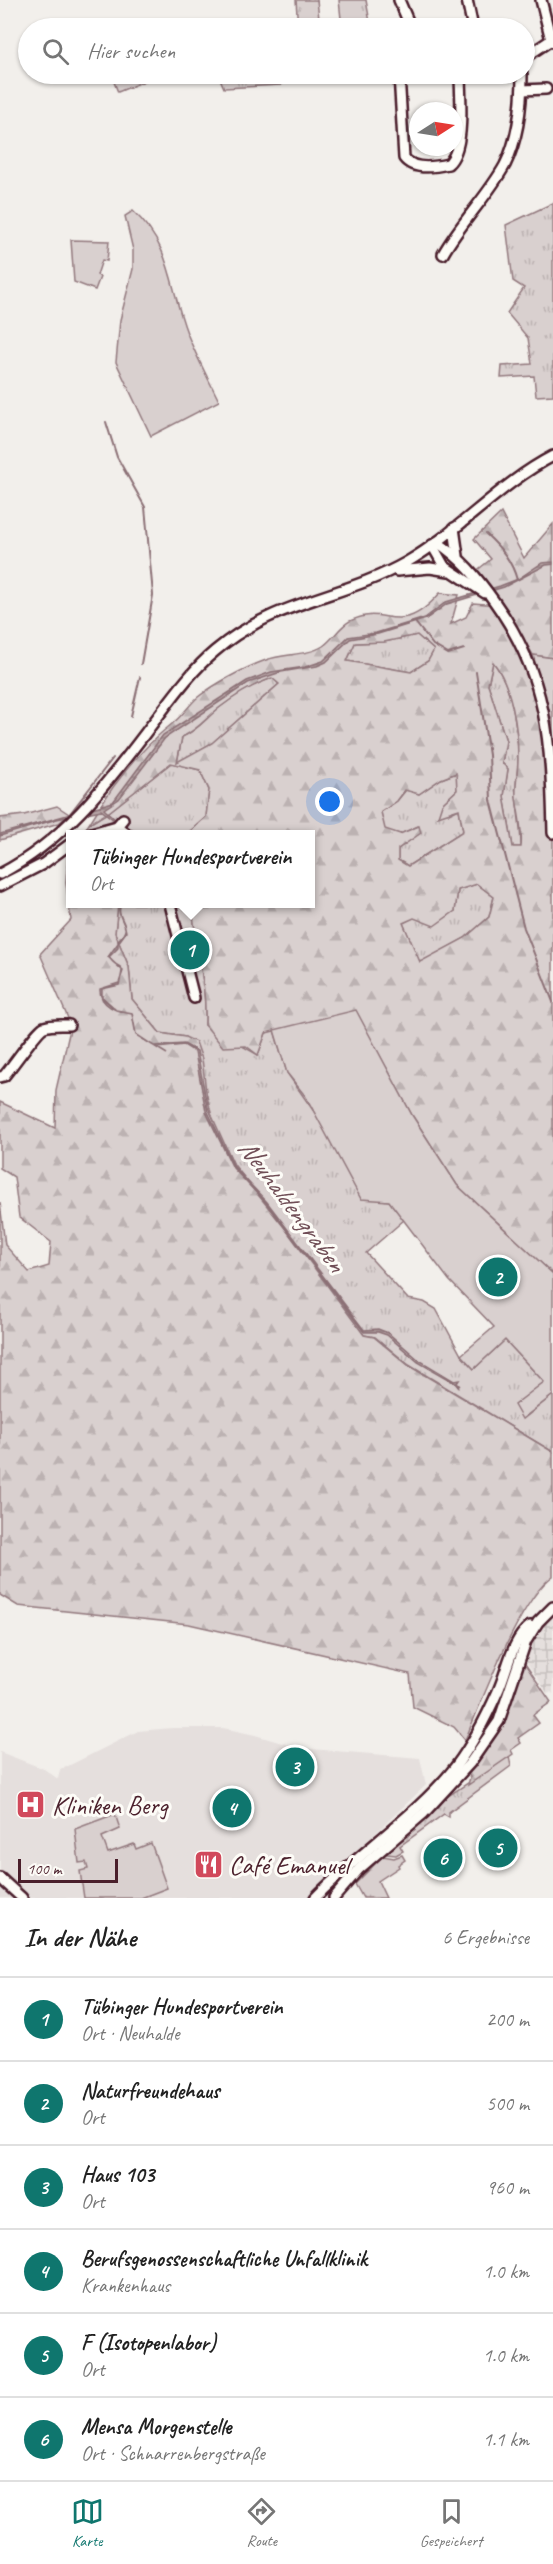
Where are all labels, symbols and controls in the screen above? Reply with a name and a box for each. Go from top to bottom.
search box [18,18,535,84]
icon: search [39,35,72,68]
text: Hier suchen [87,37,175,65]
north arrow [409,102,463,156]
your location [315,787,344,816]
popup [66,830,315,908]
text: Tübinger Hundesportverein [90,843,291,871]
text: Ort [90,871,113,896]
pin: 1 [170,928,210,972]
water label: Neuhaldengraben [231,1132,355,1280]
pin: 2 [478,1254,518,1300]
pin: 3 [276,1744,314,1790]
pin: 4 [212,1786,252,1830]
hospital icon: Kliniken Berg [15,1789,47,1821]
place label: Kliniken Berg [52,1789,169,1822]
pin: 5 [478,1826,518,1870]
pin: 6 [424,1836,462,1880]
restaurant icon: Café Emanuel [192,1849,224,1881]
place label: Café Emanuel [229,1849,353,1882]
scale bar [18,1856,118,1884]
text: 100 m [27,1859,61,1879]
text: In der Nähe [24,1921,136,1954]
text: 6 Ergebnisse [442,1925,529,1950]
text: Tübinger Hundesportverein [81,1993,283,2021]
text: 1 [39,2007,48,2032]
text: 200 m [486,2007,529,2032]
text: Ort · Neuhalde [81,2021,179,2046]
text: Naturfreundehaus [81,2077,220,2105]
text: 2 [39,2091,48,2116]
text: 500 m [486,2091,529,2116]
text: Ort [81,2105,105,2130]
text: Haus 103 [81,2161,154,2189]
text: 3 [39,2175,48,2200]
text: 960 m [486,2175,529,2200]
text: Ort [81,2189,105,2214]
text: Berufsgenossenschaftliche Unfallklinik [81,2245,367,2273]
text: 4 [39,2259,48,2284]
text: 1.0 km [483,2259,529,2284]
text: Krankenhaus [81,2273,170,2298]
text: F (Isotopenlabor) [81,2329,216,2357]
text: 5 [39,2343,48,2368]
text: 1.0 km [483,2343,529,2368]
text: Ort [81,2357,105,2382]
text: Mensa Morgenstelle [81,2413,231,2441]
text: 6 [39,2427,48,2452]
text: 1.1 km [483,2427,529,2452]
text: Ort · Schnarrenbergstraße [81,2441,265,2466]
tab: Karte [71,2495,104,2551]
tab: Route [245,2495,278,2551]
tab: Gespeichert [420,2495,482,2551]

